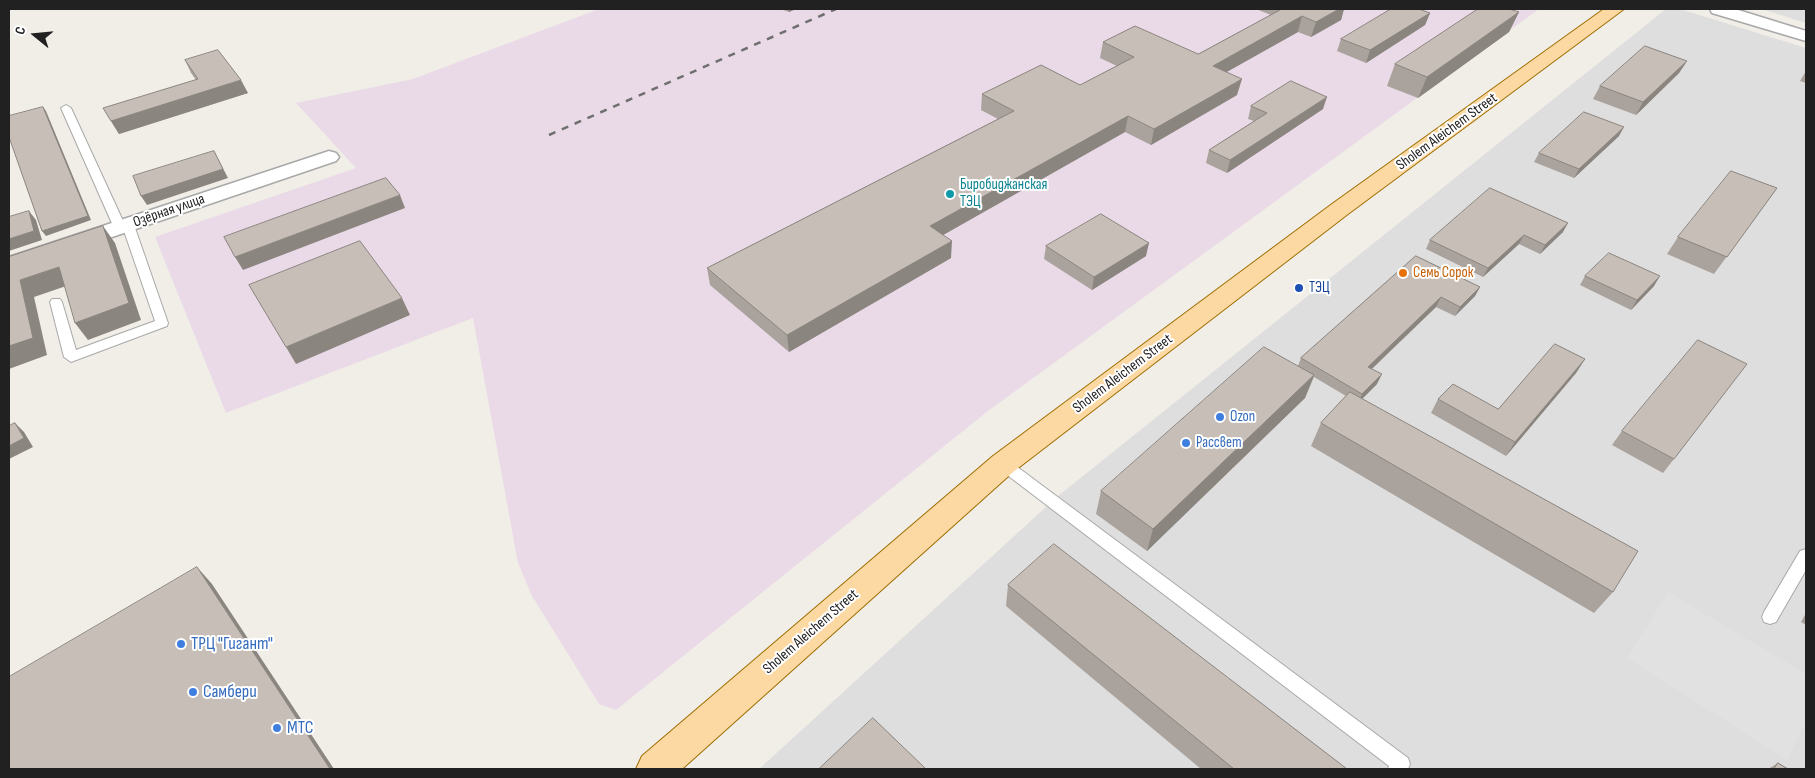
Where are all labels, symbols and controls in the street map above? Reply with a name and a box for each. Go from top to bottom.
north arrow [10,10,60,60]
text: С [11,25,29,36]
street label: Sholem Aleichem Street [1393,89,1501,175]
place label: Биробиджанская ТЭЦ [960,176,1047,211]
marker: Биробиджанская ТЭЦ [944,188,956,200]
street label: Озёрная улица [131,190,207,232]
place label: Семь Сорок [1413,264,1473,282]
marker: Семь Сорок [1397,267,1409,279]
place label: ТЭЦ [1309,279,1329,297]
marker: ТЭЦ [1293,282,1305,294]
street label: Sholem Aleichem Street [1070,331,1176,417]
place label: Ozon [1230,408,1255,426]
marker: Ozon [1214,411,1226,423]
place label: Рассвет [1196,434,1242,452]
marker: Рассвет [1180,437,1192,449]
street label: Sholem Aleichem Street [760,586,862,678]
place label: ТРЦ "Гигант" [191,633,273,655]
marker: ТРЦ "Гигант" [175,638,187,650]
place label: Самбери [203,681,257,703]
marker: Самбери [187,686,199,698]
place label: МТС [287,717,313,739]
marker: МТС [271,722,283,734]

